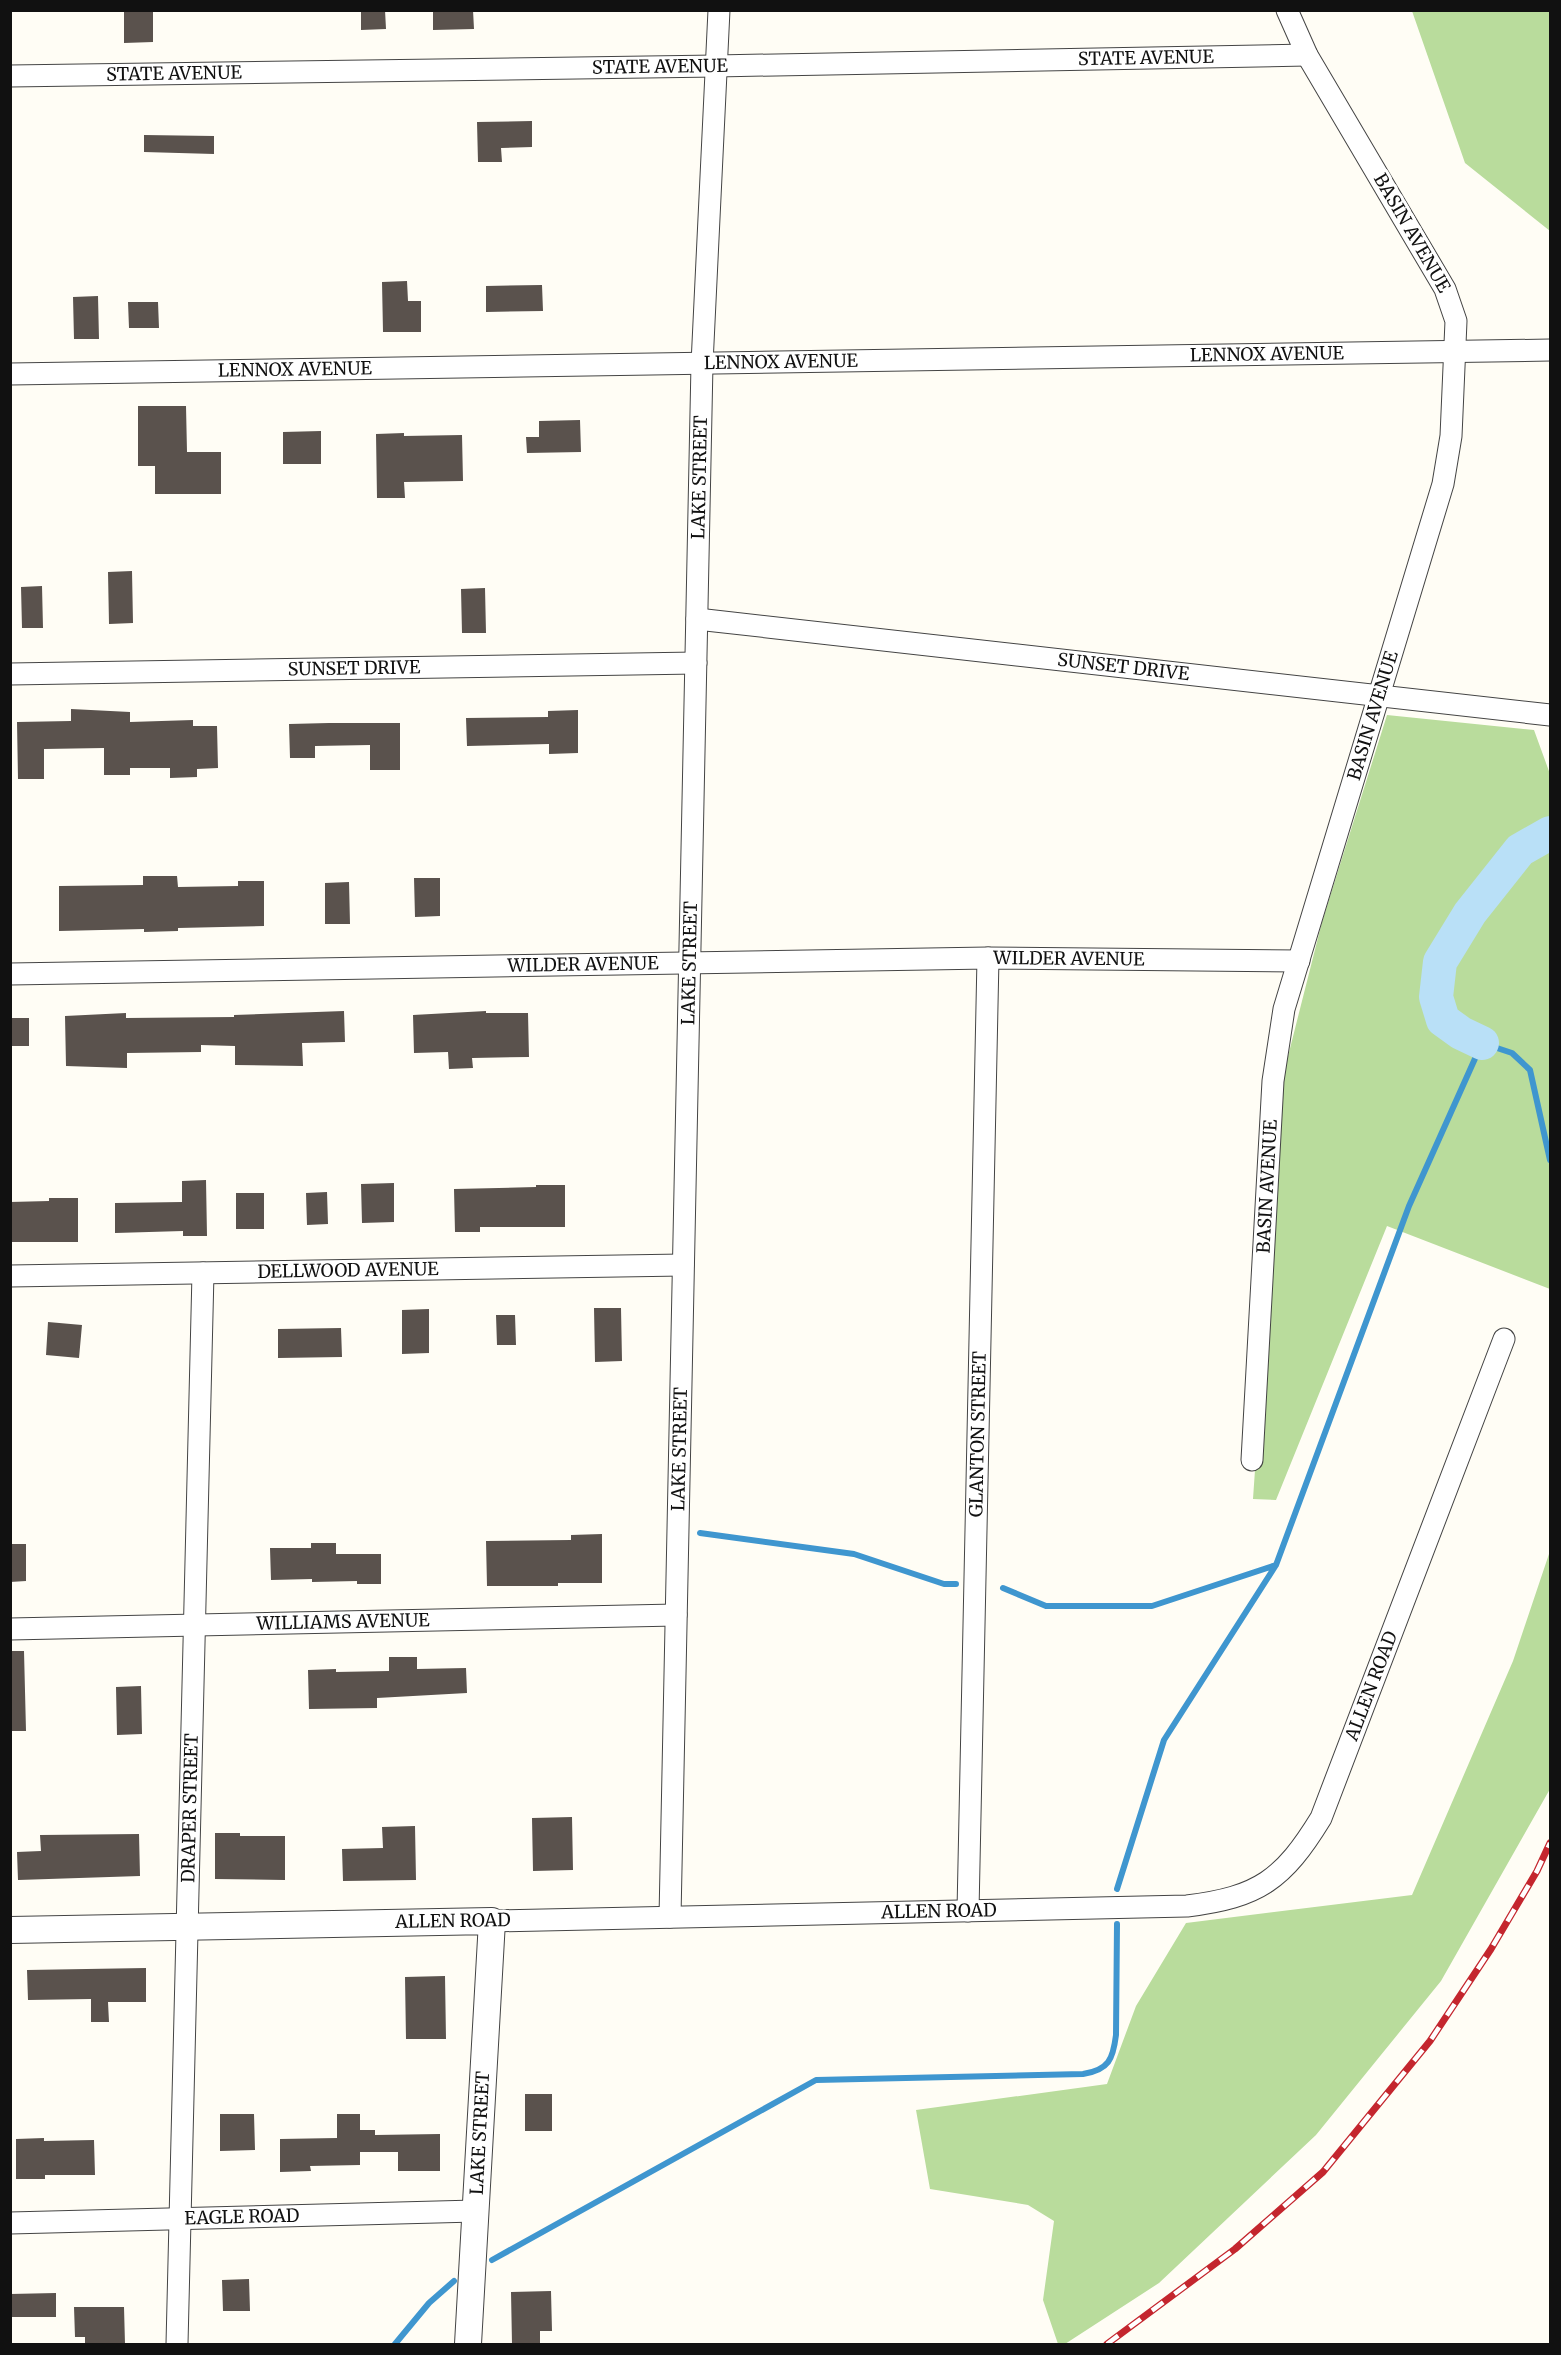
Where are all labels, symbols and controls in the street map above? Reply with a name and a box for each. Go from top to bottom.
street label: STATE AVENUE [1078,45,1215,70]
street label: STATE AVENUE [592,54,729,79]
street label: STATE AVENUE [106,61,243,86]
street label: BASIN AVENUE [1369,169,1456,297]
street label: LENNOX AVENUE [1190,341,1345,367]
street label: LENNOX AVENUE [704,349,859,374]
street label: LENNOX AVENUE [218,356,373,382]
street label: LAKE STREET [686,415,712,540]
street label: BASIN AVENUE [1342,647,1403,783]
street label: SUNSET DRIVE [1056,648,1191,685]
street label: SUNSET DRIVE [287,655,421,681]
street label: LAKE STREET [676,900,702,1025]
street label: WILDER AVENUE [992,946,1145,971]
street label: WILDER AVENUE [506,951,659,977]
street label: BASIN AVENUE [1251,1118,1282,1254]
street label: DELLWOOD AVENUE [257,1257,439,1283]
street label: GLANTON STREET [964,1350,991,1517]
street label: LAKE STREET [666,1386,692,1511]
street label: WILLIAMS AVENUE [255,1608,430,1635]
street label: ALLEN ROAD [1339,1628,1402,1745]
street label: DRAPER STREET [176,1733,203,1883]
street label: ALLEN ROAD [880,1898,997,1924]
street label: ALLEN ROAD [394,1908,511,1933]
street label: LAKE STREET [465,2070,494,2195]
street label: EAGLE ROAD [184,2204,300,2229]

